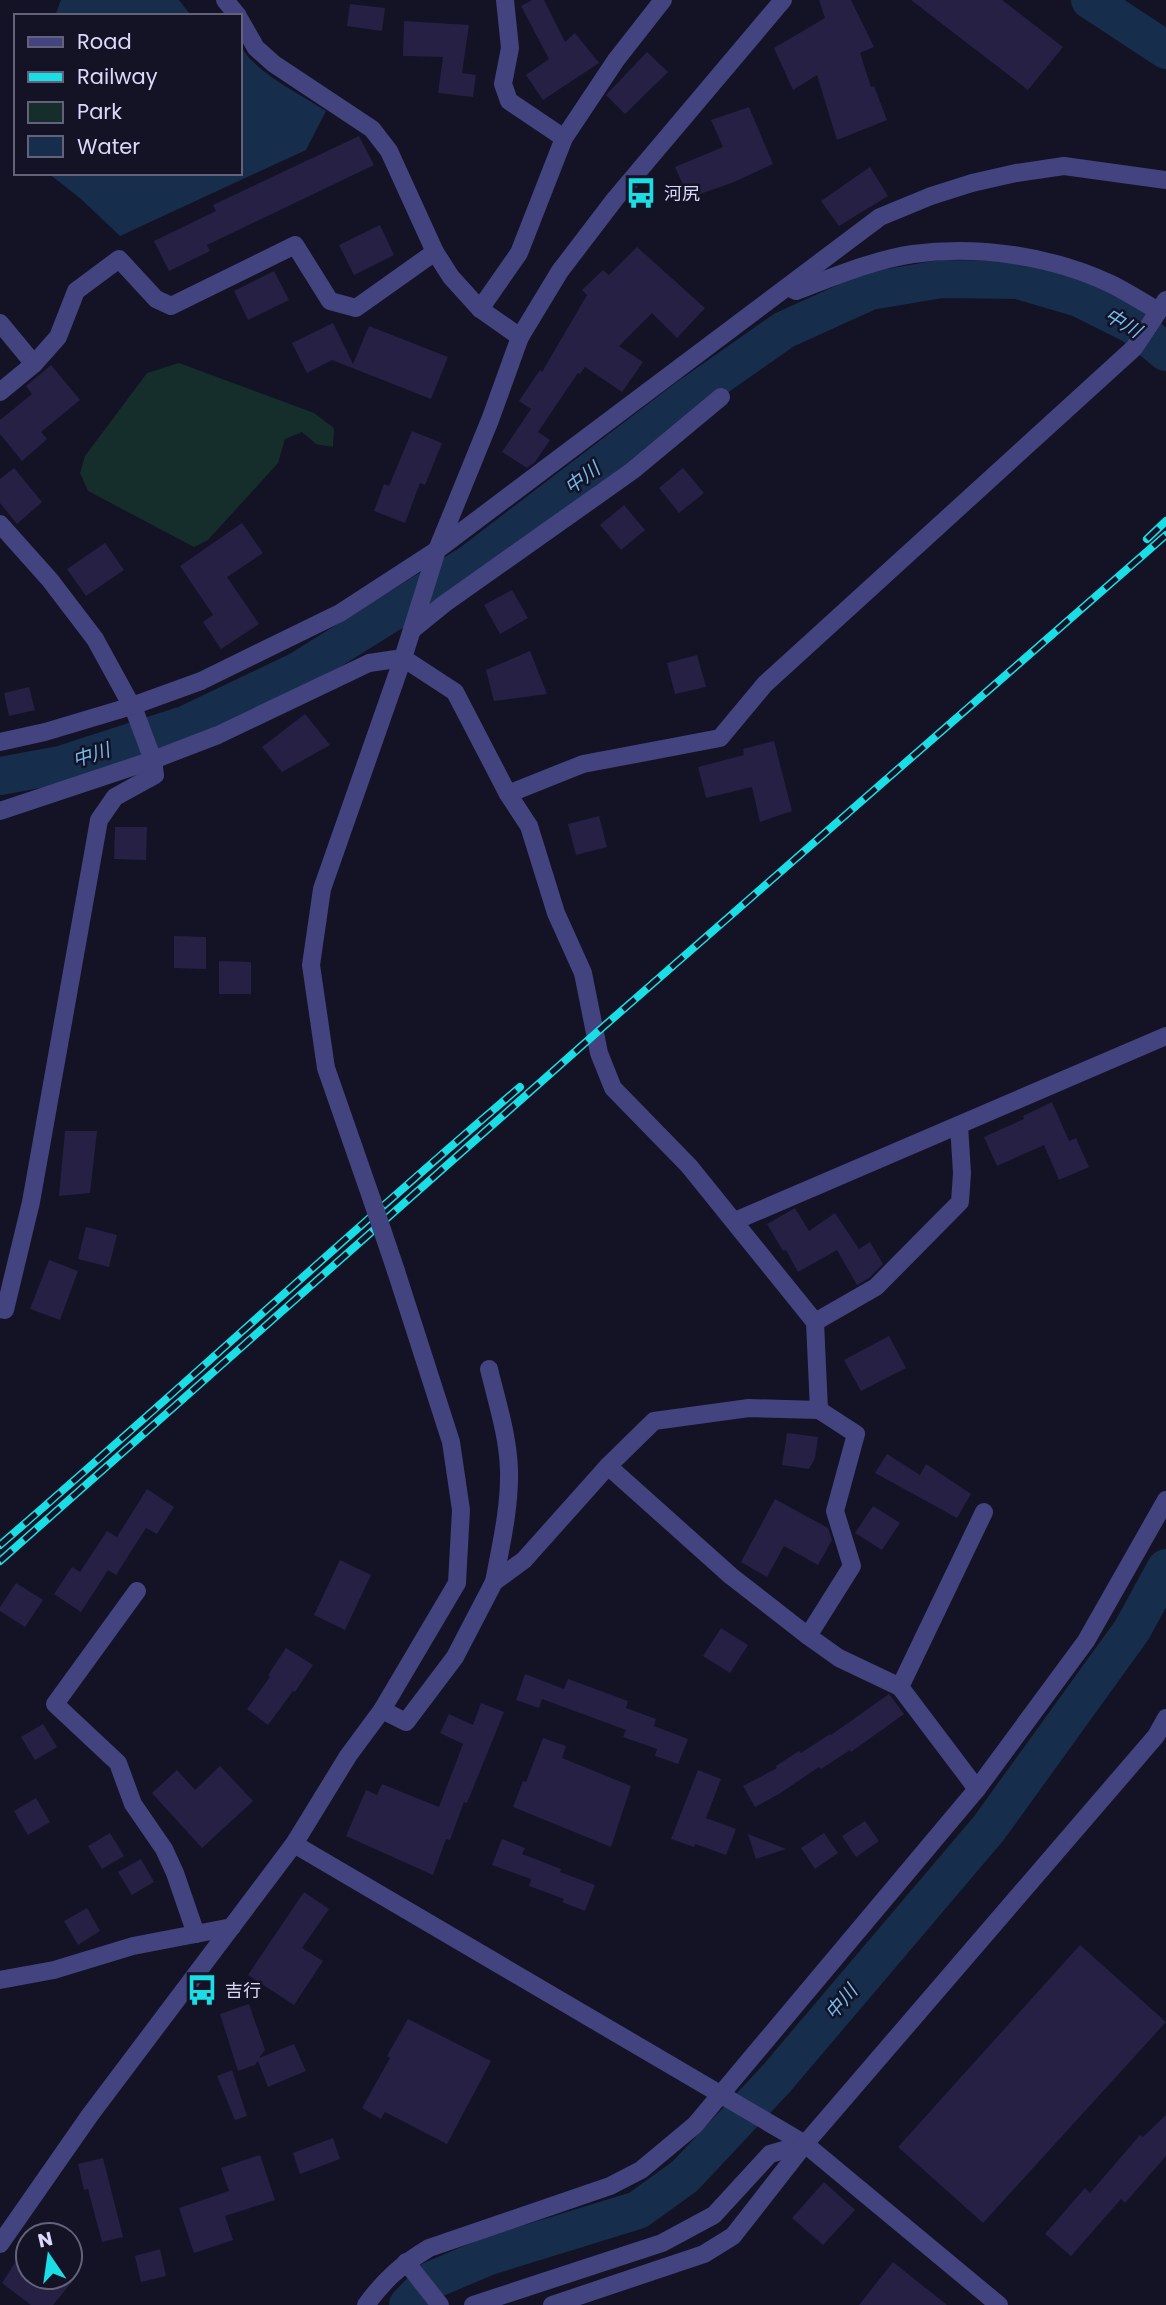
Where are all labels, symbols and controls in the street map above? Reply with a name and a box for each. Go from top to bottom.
legend [14,14,242,175]
text: Road [77,27,132,56]
text: Railway [77,62,158,91]
text: Park [77,97,122,126]
text: Water [77,132,140,161]
bus stop icon: 河尻 [624,176,658,210]
place label: 河尻 [664,181,700,206]
water label: 中川 [1100,302,1148,345]
water label: 中川 [559,455,607,500]
water label: 中川 [69,736,115,774]
bus stop icon: 吉行 [185,1973,219,2007]
water label: 中川 [818,1977,865,2025]
place label: 吉行 [225,1978,261,2003]
north arrow [14,2221,84,2291]
text: N [35,2225,55,2255]

